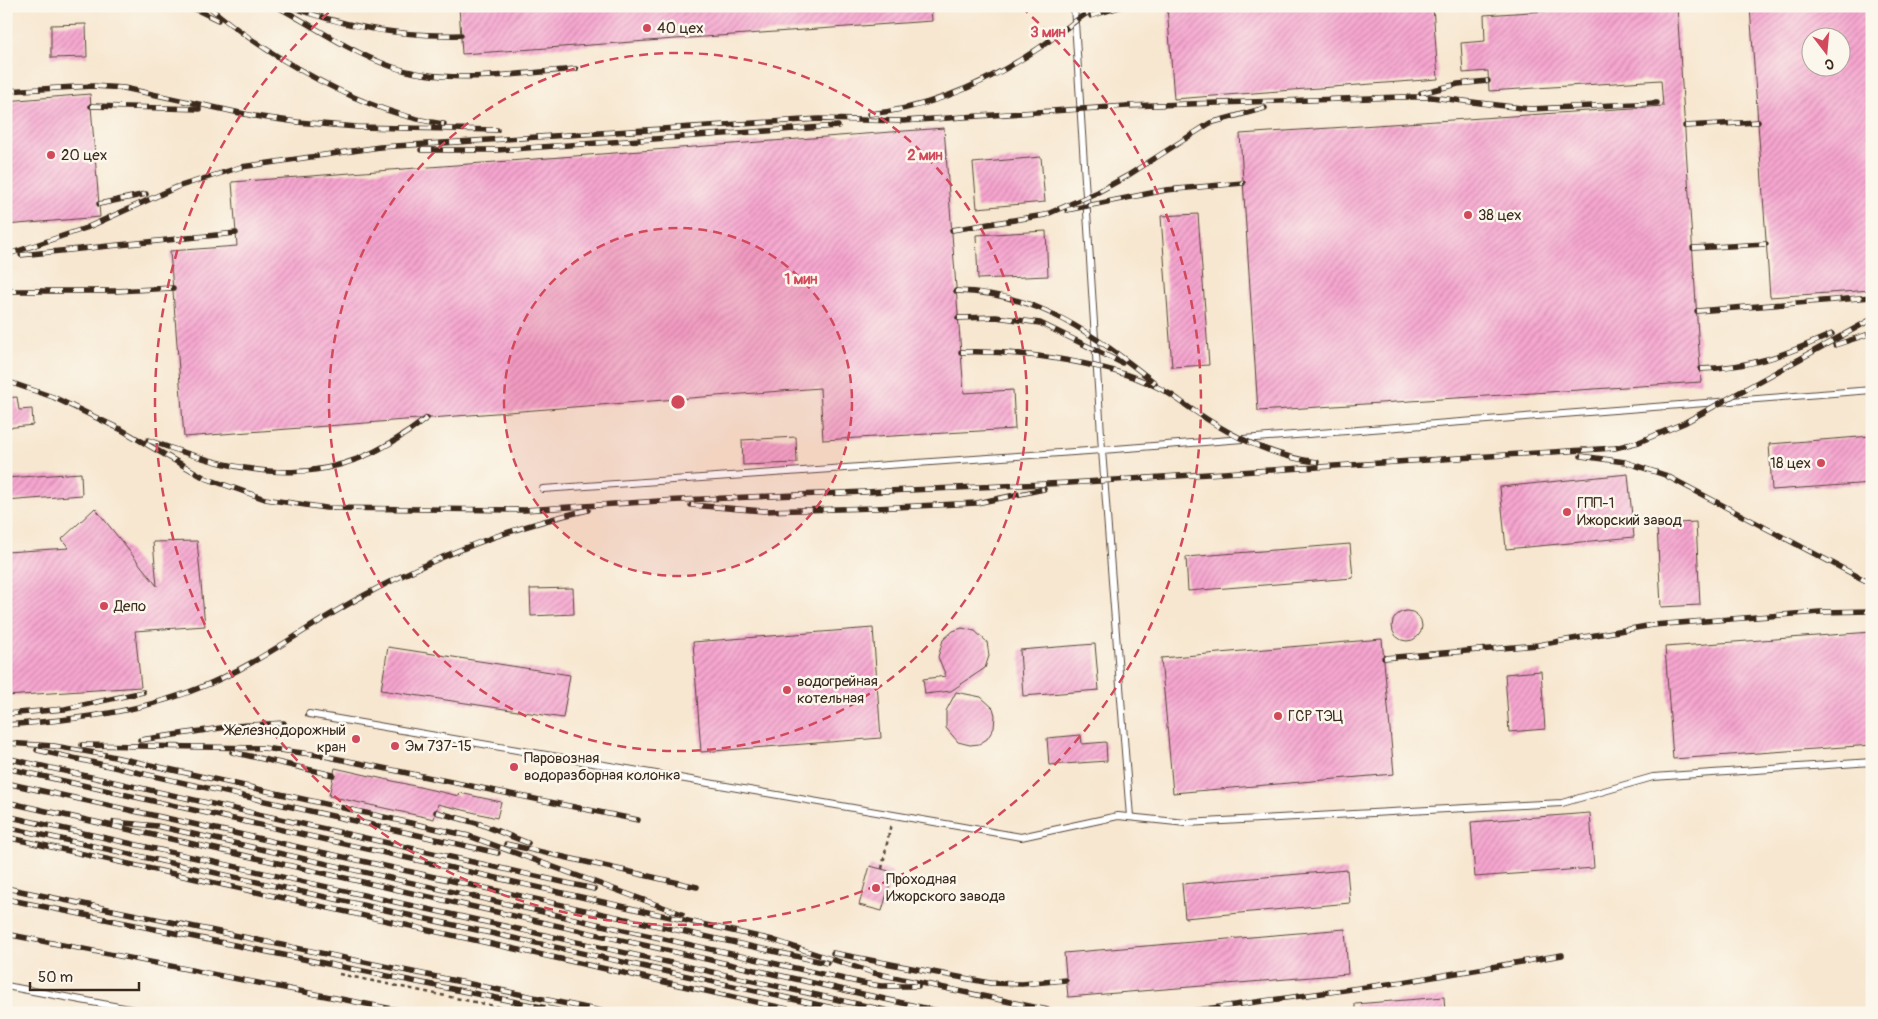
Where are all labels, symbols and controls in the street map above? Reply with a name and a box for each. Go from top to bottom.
place label: 40 цех [657,19,704,38]
marker: 40 цех [641,22,653,34]
text: 3 мин [1030,23,1066,42]
north arrow [1800,28,1850,78]
text: С [1823,55,1836,73]
place label: 20 цех [61,146,107,165]
text: 2 мин [907,146,943,165]
marker: 20 цех [45,149,57,161]
place label: 38 цех [1478,206,1522,225]
marker: 38 цех [1462,209,1474,221]
text: 1 мин [784,270,818,289]
centre of rings [669,393,687,411]
place label: 18 цех [1770,454,1811,473]
marker: 18 цех [1815,457,1827,469]
place label: ГПП-1 Ижорский завод [1577,494,1682,530]
marker: ГПП-1 Ижорский завод [1561,506,1573,518]
place label: Депо [113,597,146,616]
marker: Депо [98,600,110,612]
place label: водогрейная котельная [797,672,878,708]
marker: водогрейная котельная [781,684,793,696]
place label: ГСР ТЭЦ [1288,707,1343,726]
marker: ГСР ТЭЦ [1272,710,1284,722]
place label: Железнодорожный кран [223,721,346,757]
marker: Железнодорожный кран [350,733,362,745]
place label: Эм 737-15 [405,737,472,756]
marker: Эм 737-15 [389,740,401,752]
place label: Паровозная водоразборная колонка [524,749,680,785]
marker: Паровозная водоразборная колонка [508,761,520,773]
place label: Проходная Ижорского завода [886,870,1005,906]
marker: Проходная Ижорского завода [870,882,882,894]
scale bar [30,959,139,991]
text: 50 m [38,968,73,987]

